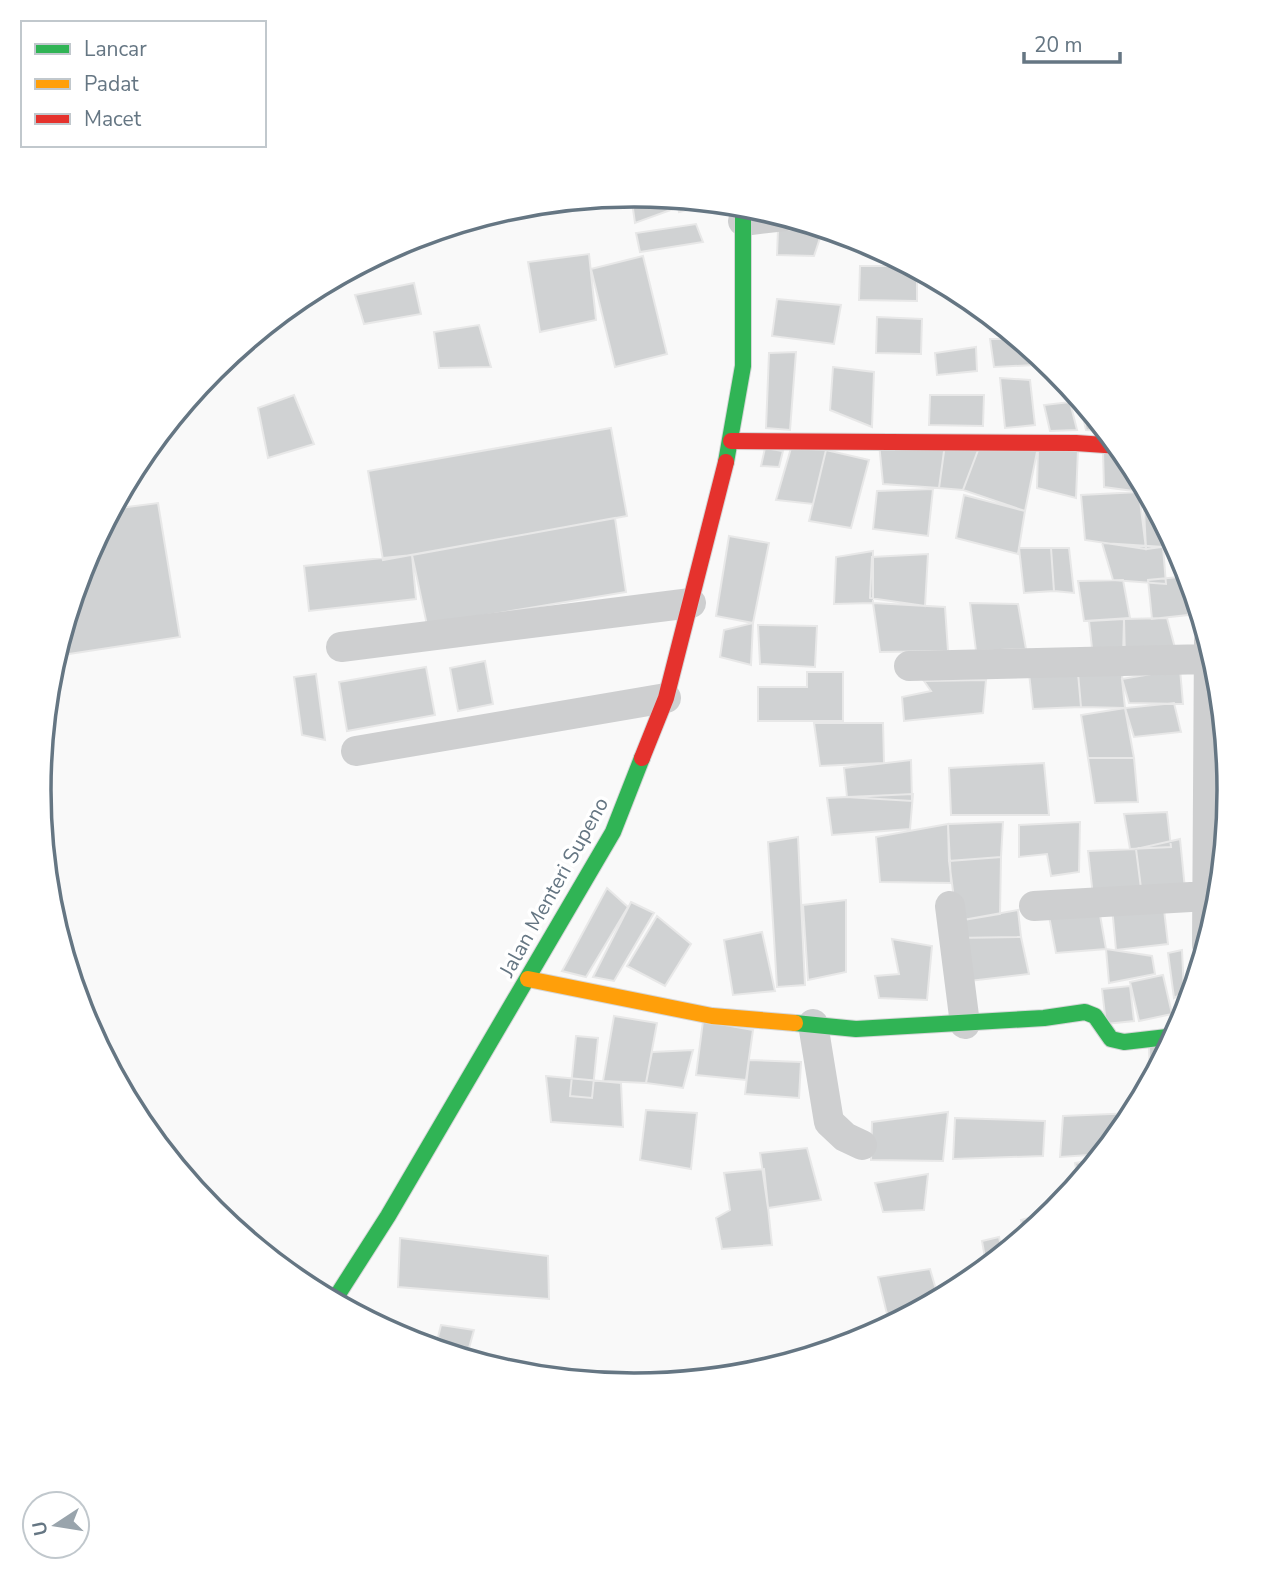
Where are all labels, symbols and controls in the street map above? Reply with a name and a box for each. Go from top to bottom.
legend [21,21,266,147]
scale bar [1024,21,1120,65]
text: 20 m [1034,31,1083,59]
text: Lancar [84,35,147,63]
text: Padat [84,70,139,98]
text: Macet [84,105,142,133]
street label: Jalan Menteri Supeno [492,792,615,983]
north arrow [21,1490,91,1560]
text: U [26,1519,55,1538]

